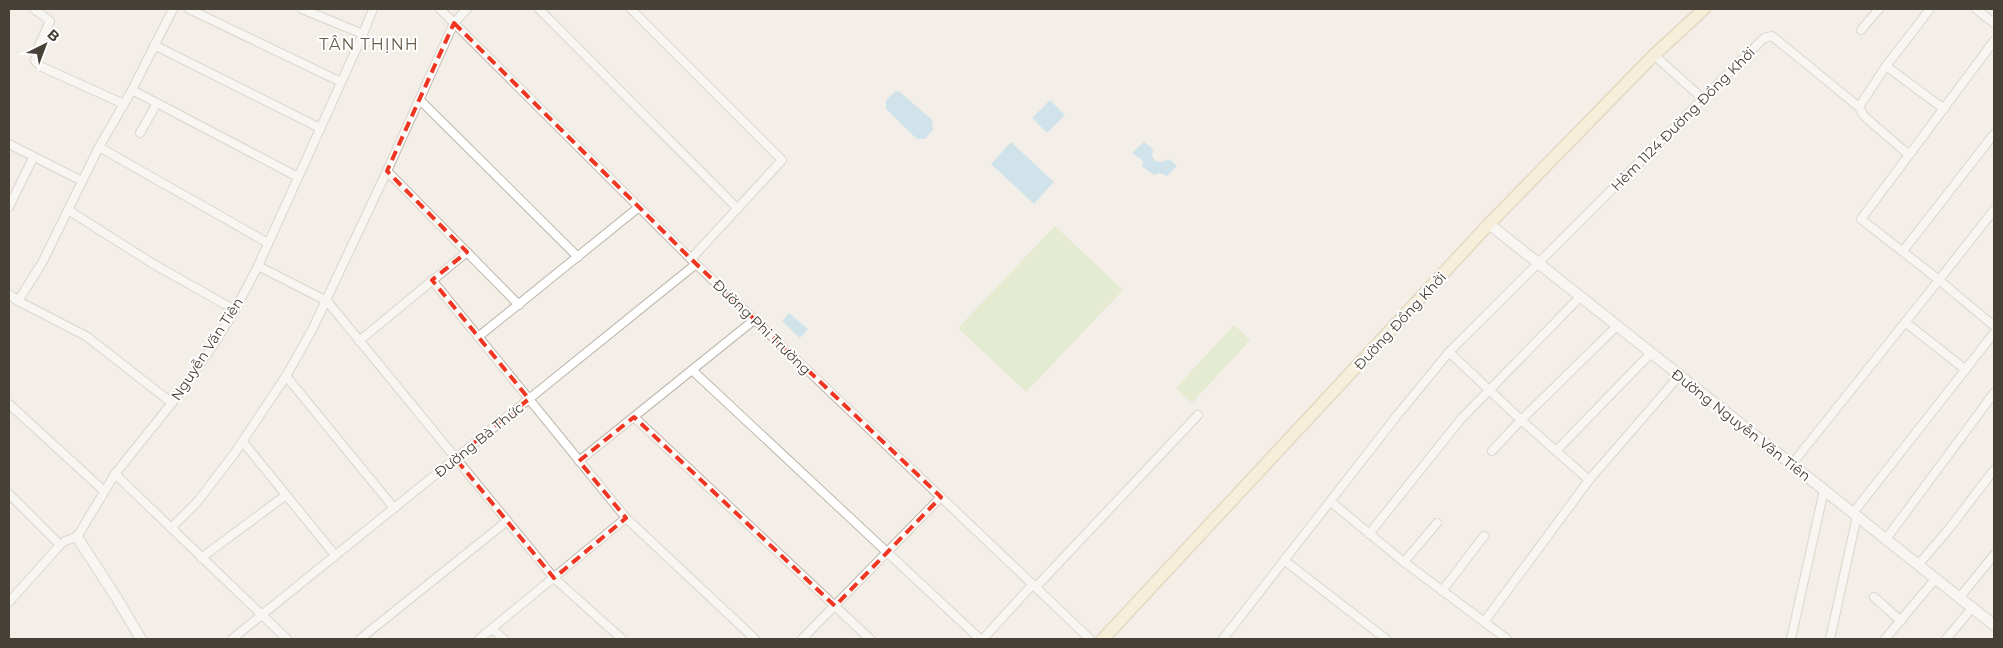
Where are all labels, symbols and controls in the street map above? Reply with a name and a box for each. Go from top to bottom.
north arrow [20,20,70,70]
text: B [44,25,64,46]
district label: TÂN THỊNH [319,35,419,54]
street label: Hẻm 1124 Đường Đồng Khởi [1607,43,1759,195]
street label: Đường Đồng Khởi [1350,268,1450,374]
street label: Đường Phi Trường [709,275,815,379]
street label: Nguyễn Văn Tiên [167,294,247,404]
street label: Đường Nguyễn Văn Tiên [1668,365,1814,485]
street label: Đường Bà Thức [431,399,527,481]

